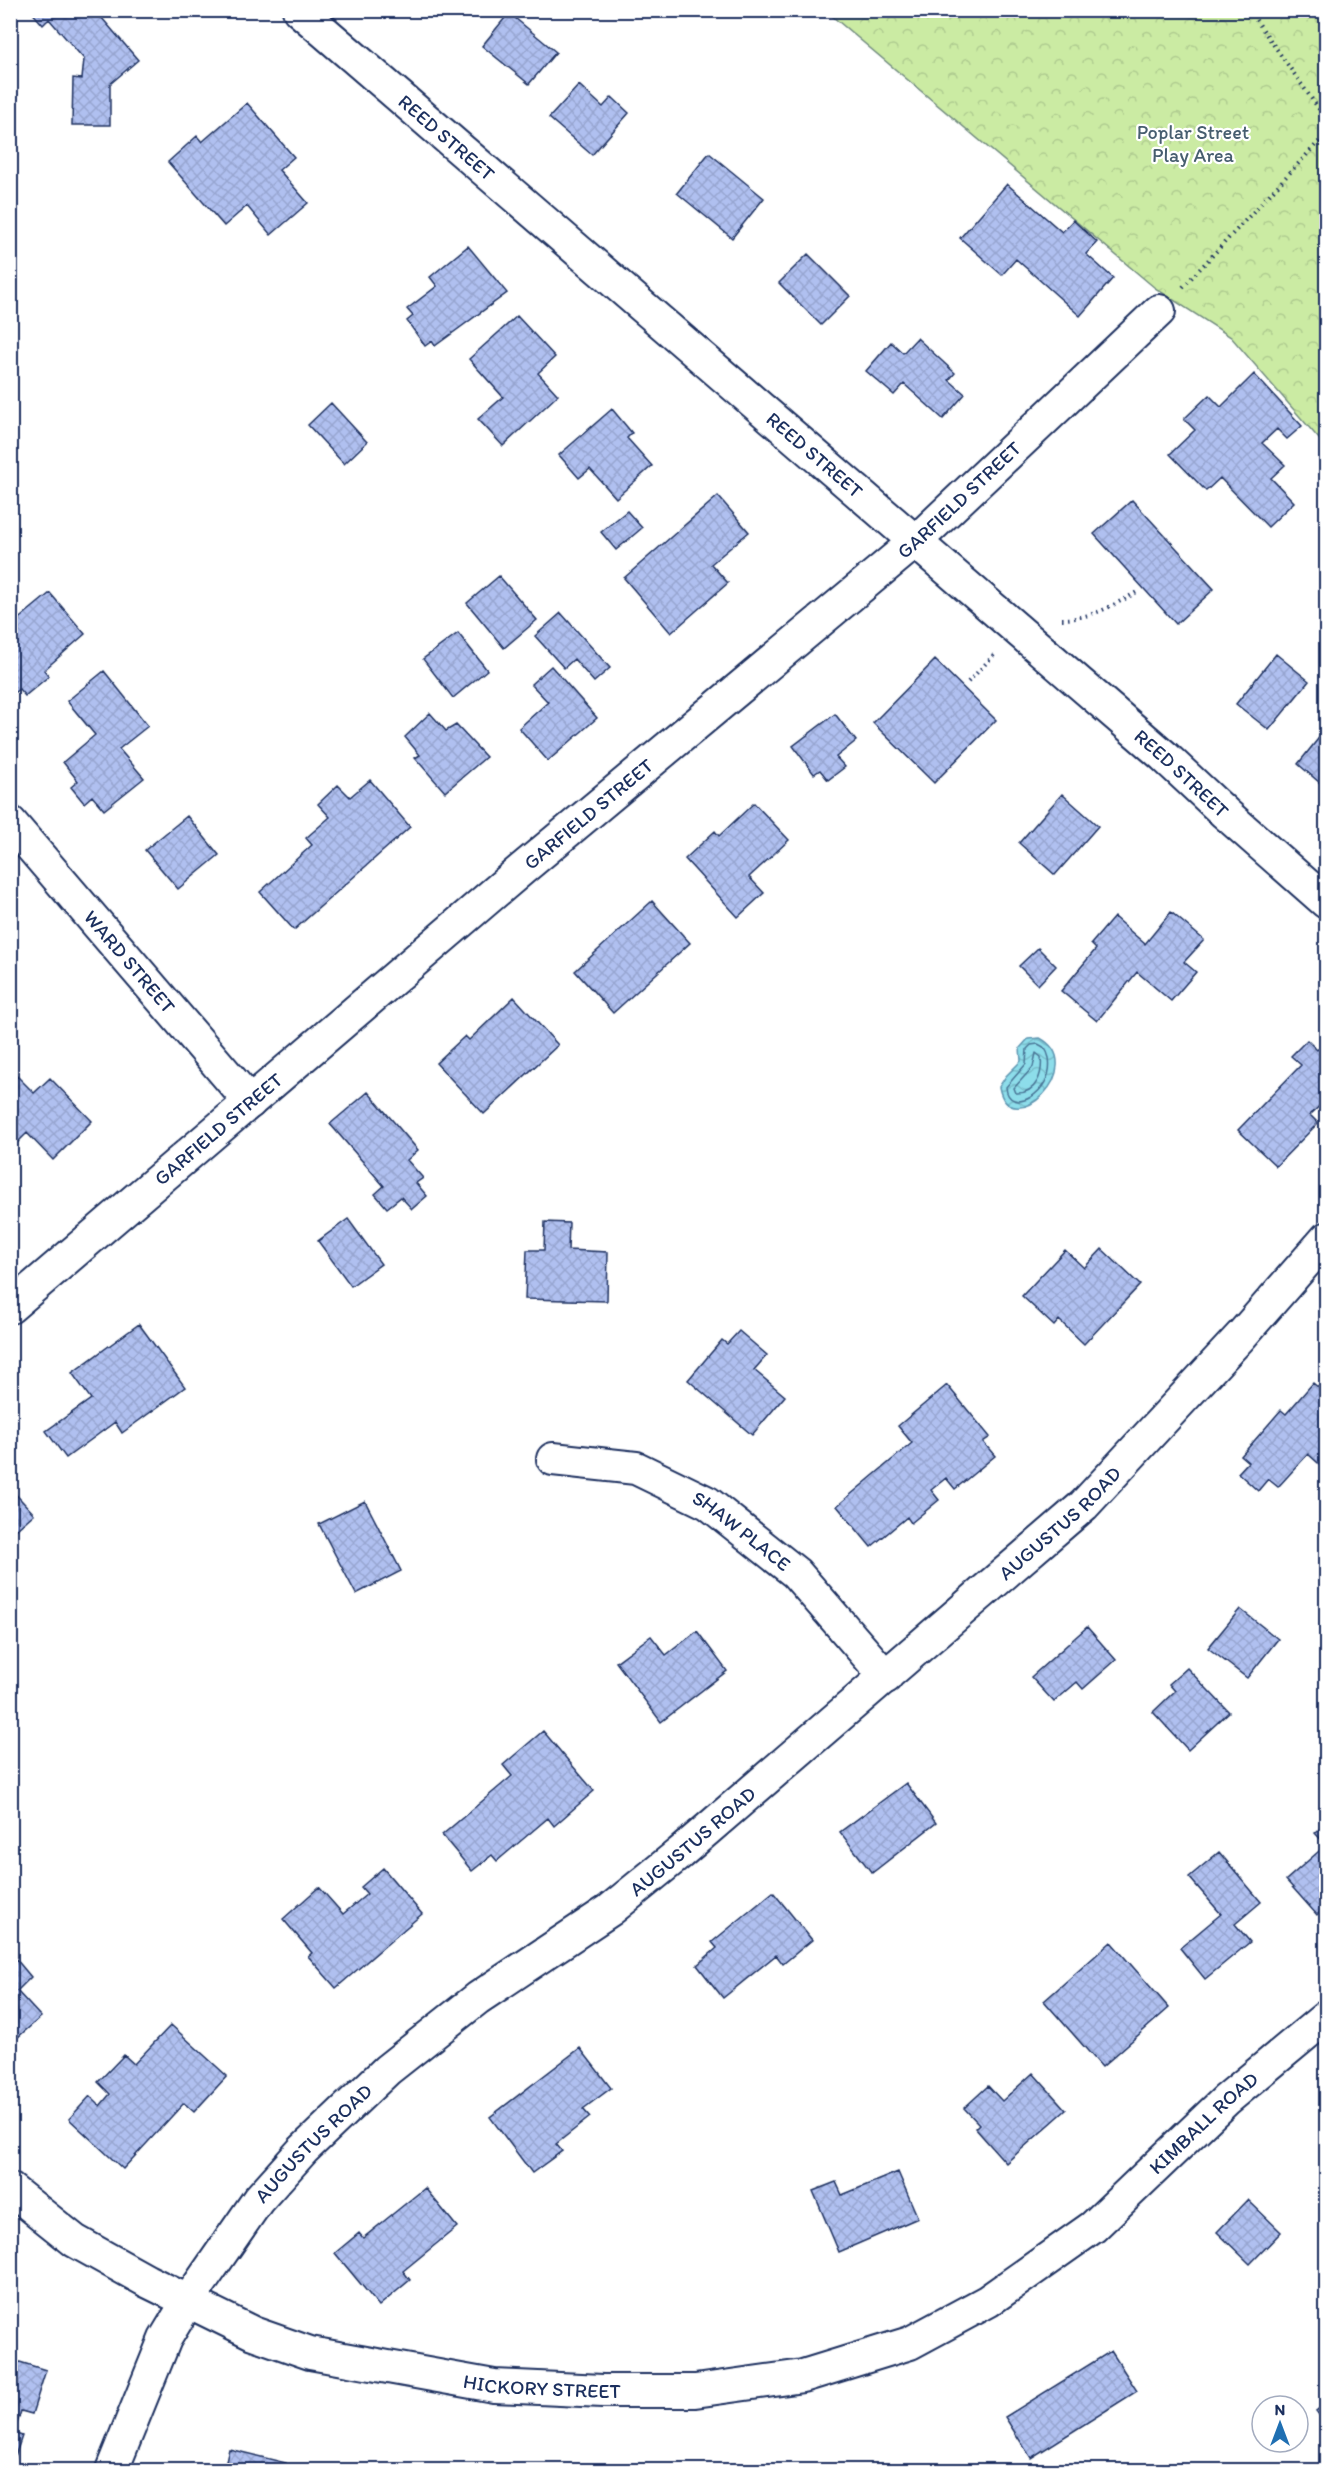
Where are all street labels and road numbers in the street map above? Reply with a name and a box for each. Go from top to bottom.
street label: REED STREET [393,89,500,186]
street label: REED STREET [762,407,868,503]
street label: GARFIELD STREET [892,436,1026,564]
street label: REED STREET [1130,724,1234,823]
street label: GARFIELD STREET [519,753,658,875]
street label: WARD STREET [79,905,181,1018]
street label: GARFIELD STREET [149,1067,287,1190]
street label: AUGUSTUS ROAD [994,1461,1126,1585]
street label: SHAW PLACE [689,1485,796,1576]
street label: AUGUSTUS ROAD [625,1781,761,1901]
street label: KIMBALL ROAD [1144,2067,1263,2179]
street label: AUGUSTUS ROAD [249,2079,377,2208]
street label: HICKORY STREET [461,2369,621,2403]

